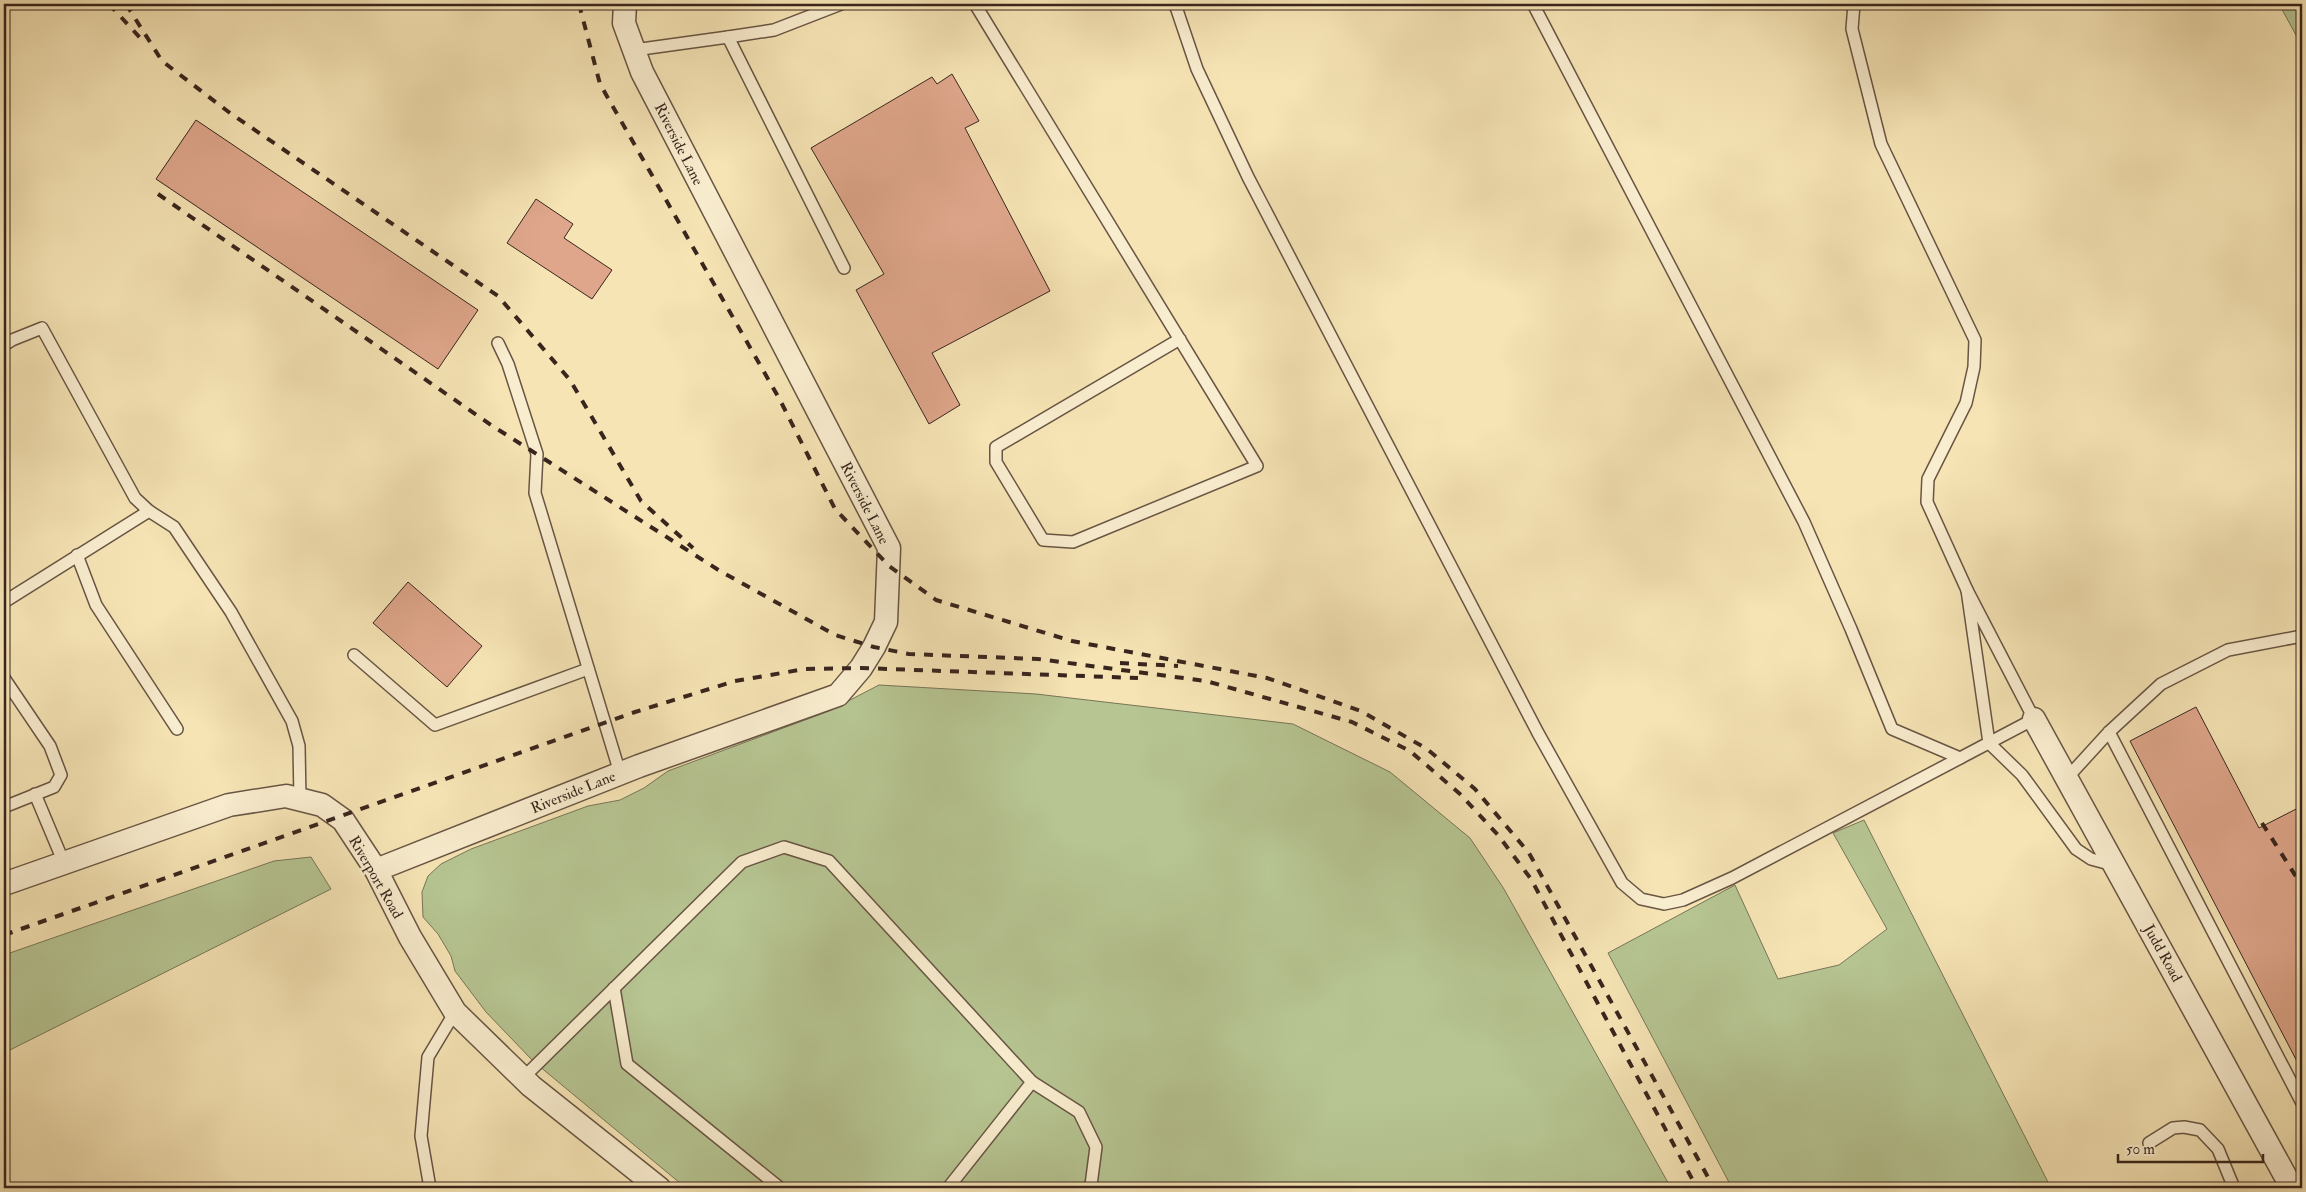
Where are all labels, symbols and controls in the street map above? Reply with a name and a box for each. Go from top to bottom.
street label: Riverside Lane [650,100,707,189]
street label: Riverside Lane [836,459,893,548]
street label: Riverside Lane [528,767,618,818]
street label: Riverport Road [343,832,407,923]
street label: Judd Road [2138,920,2186,986]
scale bar [2118,1132,2264,1164]
text: 50 m [2126,1140,2155,1159]

